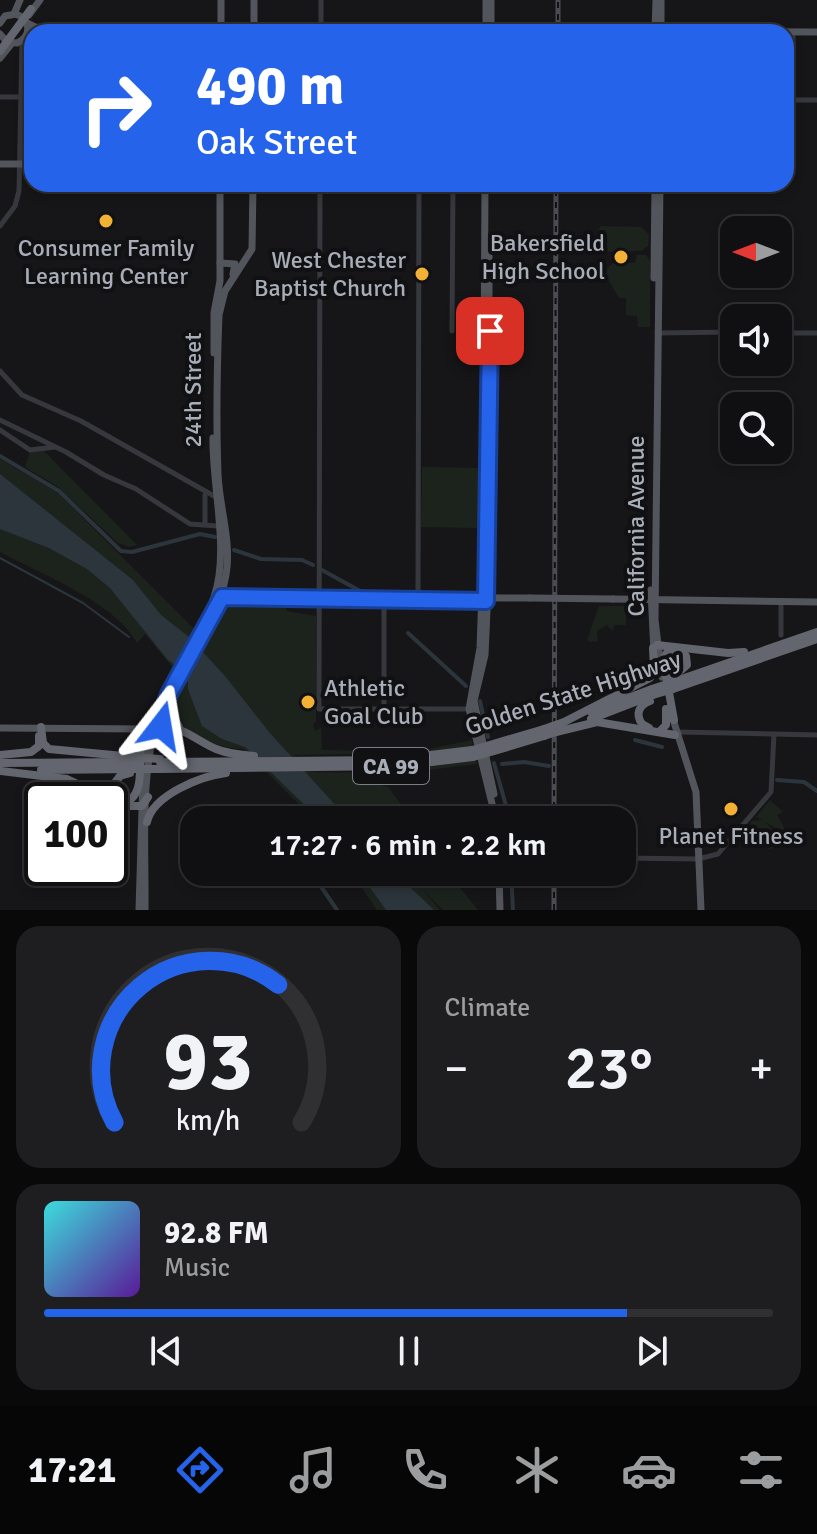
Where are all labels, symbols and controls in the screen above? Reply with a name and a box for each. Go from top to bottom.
text: 490 m [196,51,344,120]
icon: right [64,56,168,160]
text: Oak Street [196,120,357,165]
marker: Consumer Family Learning Center [97,212,115,230]
north arrow [720,216,792,288]
map controls [720,216,792,464]
place label: Bakersfield High School [482,228,605,286]
place label: Consumer Family Learning Center [18,233,194,291]
place label: West Chester Baptist Church [254,245,406,303]
marker: Bakersfield High School [612,248,630,266]
marker: West Chester Baptist Church [413,265,431,283]
pin [456,297,524,365]
button: sound [720,304,792,376]
icon: arrive [468,309,512,353]
street label: 24th Street [178,332,208,448]
button: search [720,392,792,464]
street label: California Avenue [621,435,651,617]
street label: Golden State Highway [461,644,685,742]
place label: Athletic Goal Club [324,673,423,731]
position arrow [119,684,203,768]
marker: Athletic Goal Club [299,693,317,711]
road number: CA 99 [353,748,429,784]
speed limit sign: 100 [24,782,128,886]
marker: Planet Fitness [722,800,740,818]
place label: Planet Fitness [658,821,804,851]
text: 17:27 · 6 min · 2.2 km [269,827,547,864]
text: Climate [445,992,530,1024]
text: 93 [163,1011,253,1113]
text: 23° [565,1032,653,1106]
text: − [445,1042,468,1096]
text: + [749,1042,773,1096]
text: km/h [176,1103,241,1138]
text: 92.8 FM [164,1215,269,1252]
text: Music [164,1252,230,1284]
icon: previous [144,1329,188,1373]
icon: pause [387,1329,431,1373]
icon: next [630,1329,674,1373]
icon: directions [172,1442,228,1498]
icon: music [285,1442,341,1498]
icon: phone [397,1442,453,1498]
icon: climate [509,1442,565,1498]
icon: car [621,1442,677,1498]
icon: filters [733,1442,789,1498]
text: 17:21 [28,1448,116,1493]

